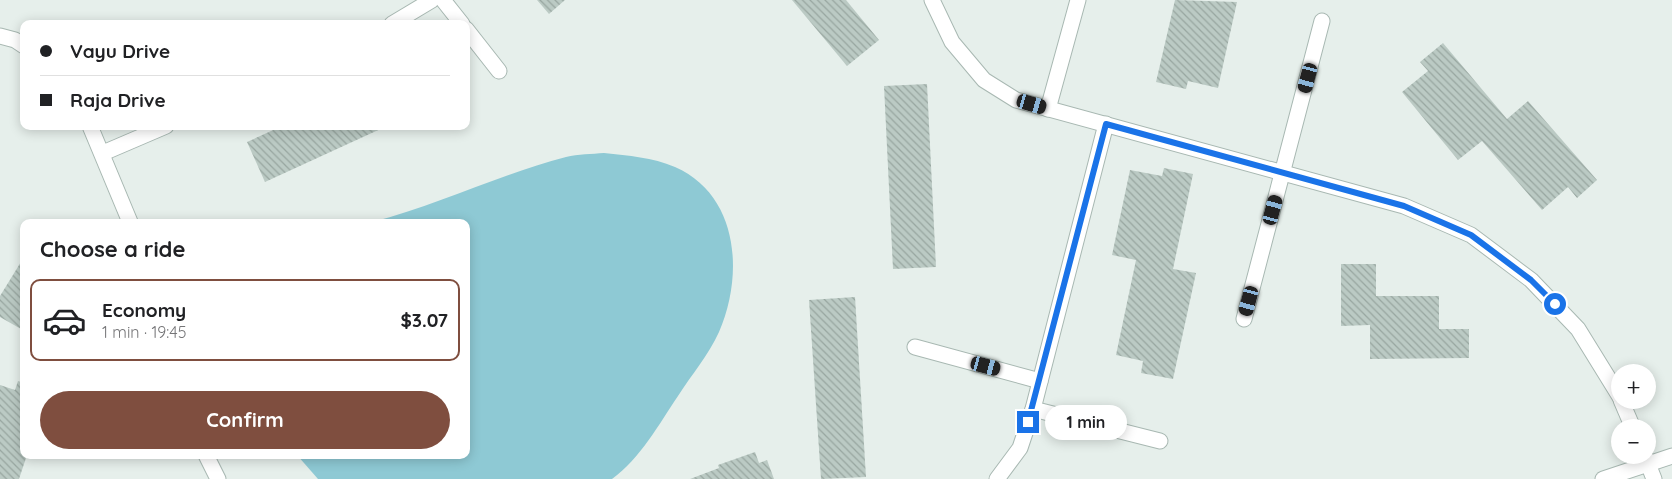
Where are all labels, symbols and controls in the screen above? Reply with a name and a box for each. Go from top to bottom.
text: Vayu Drive [70,39,170,63]
car [1296,62,1319,94]
text: Raja Drive [70,88,166,112]
car [1015,93,1048,115]
car [1261,194,1284,226]
text: Choose a ride [40,235,185,263]
car [1237,285,1260,317]
route start [1544,293,1566,315]
icon: car [42,298,87,343]
text: Economy [102,298,186,322]
text: $3.07 [400,308,448,332]
text: 1 min · 19:45 [102,322,187,342]
car [969,355,1002,377]
map controls [1611,364,1656,464]
button: + [1611,364,1656,409]
button: Confirm [40,391,450,449]
callout: 1 min [1046,404,1128,440]
route end [1017,411,1039,433]
text: 1 min [1067,412,1105,432]
button: − [1611,419,1656,464]

